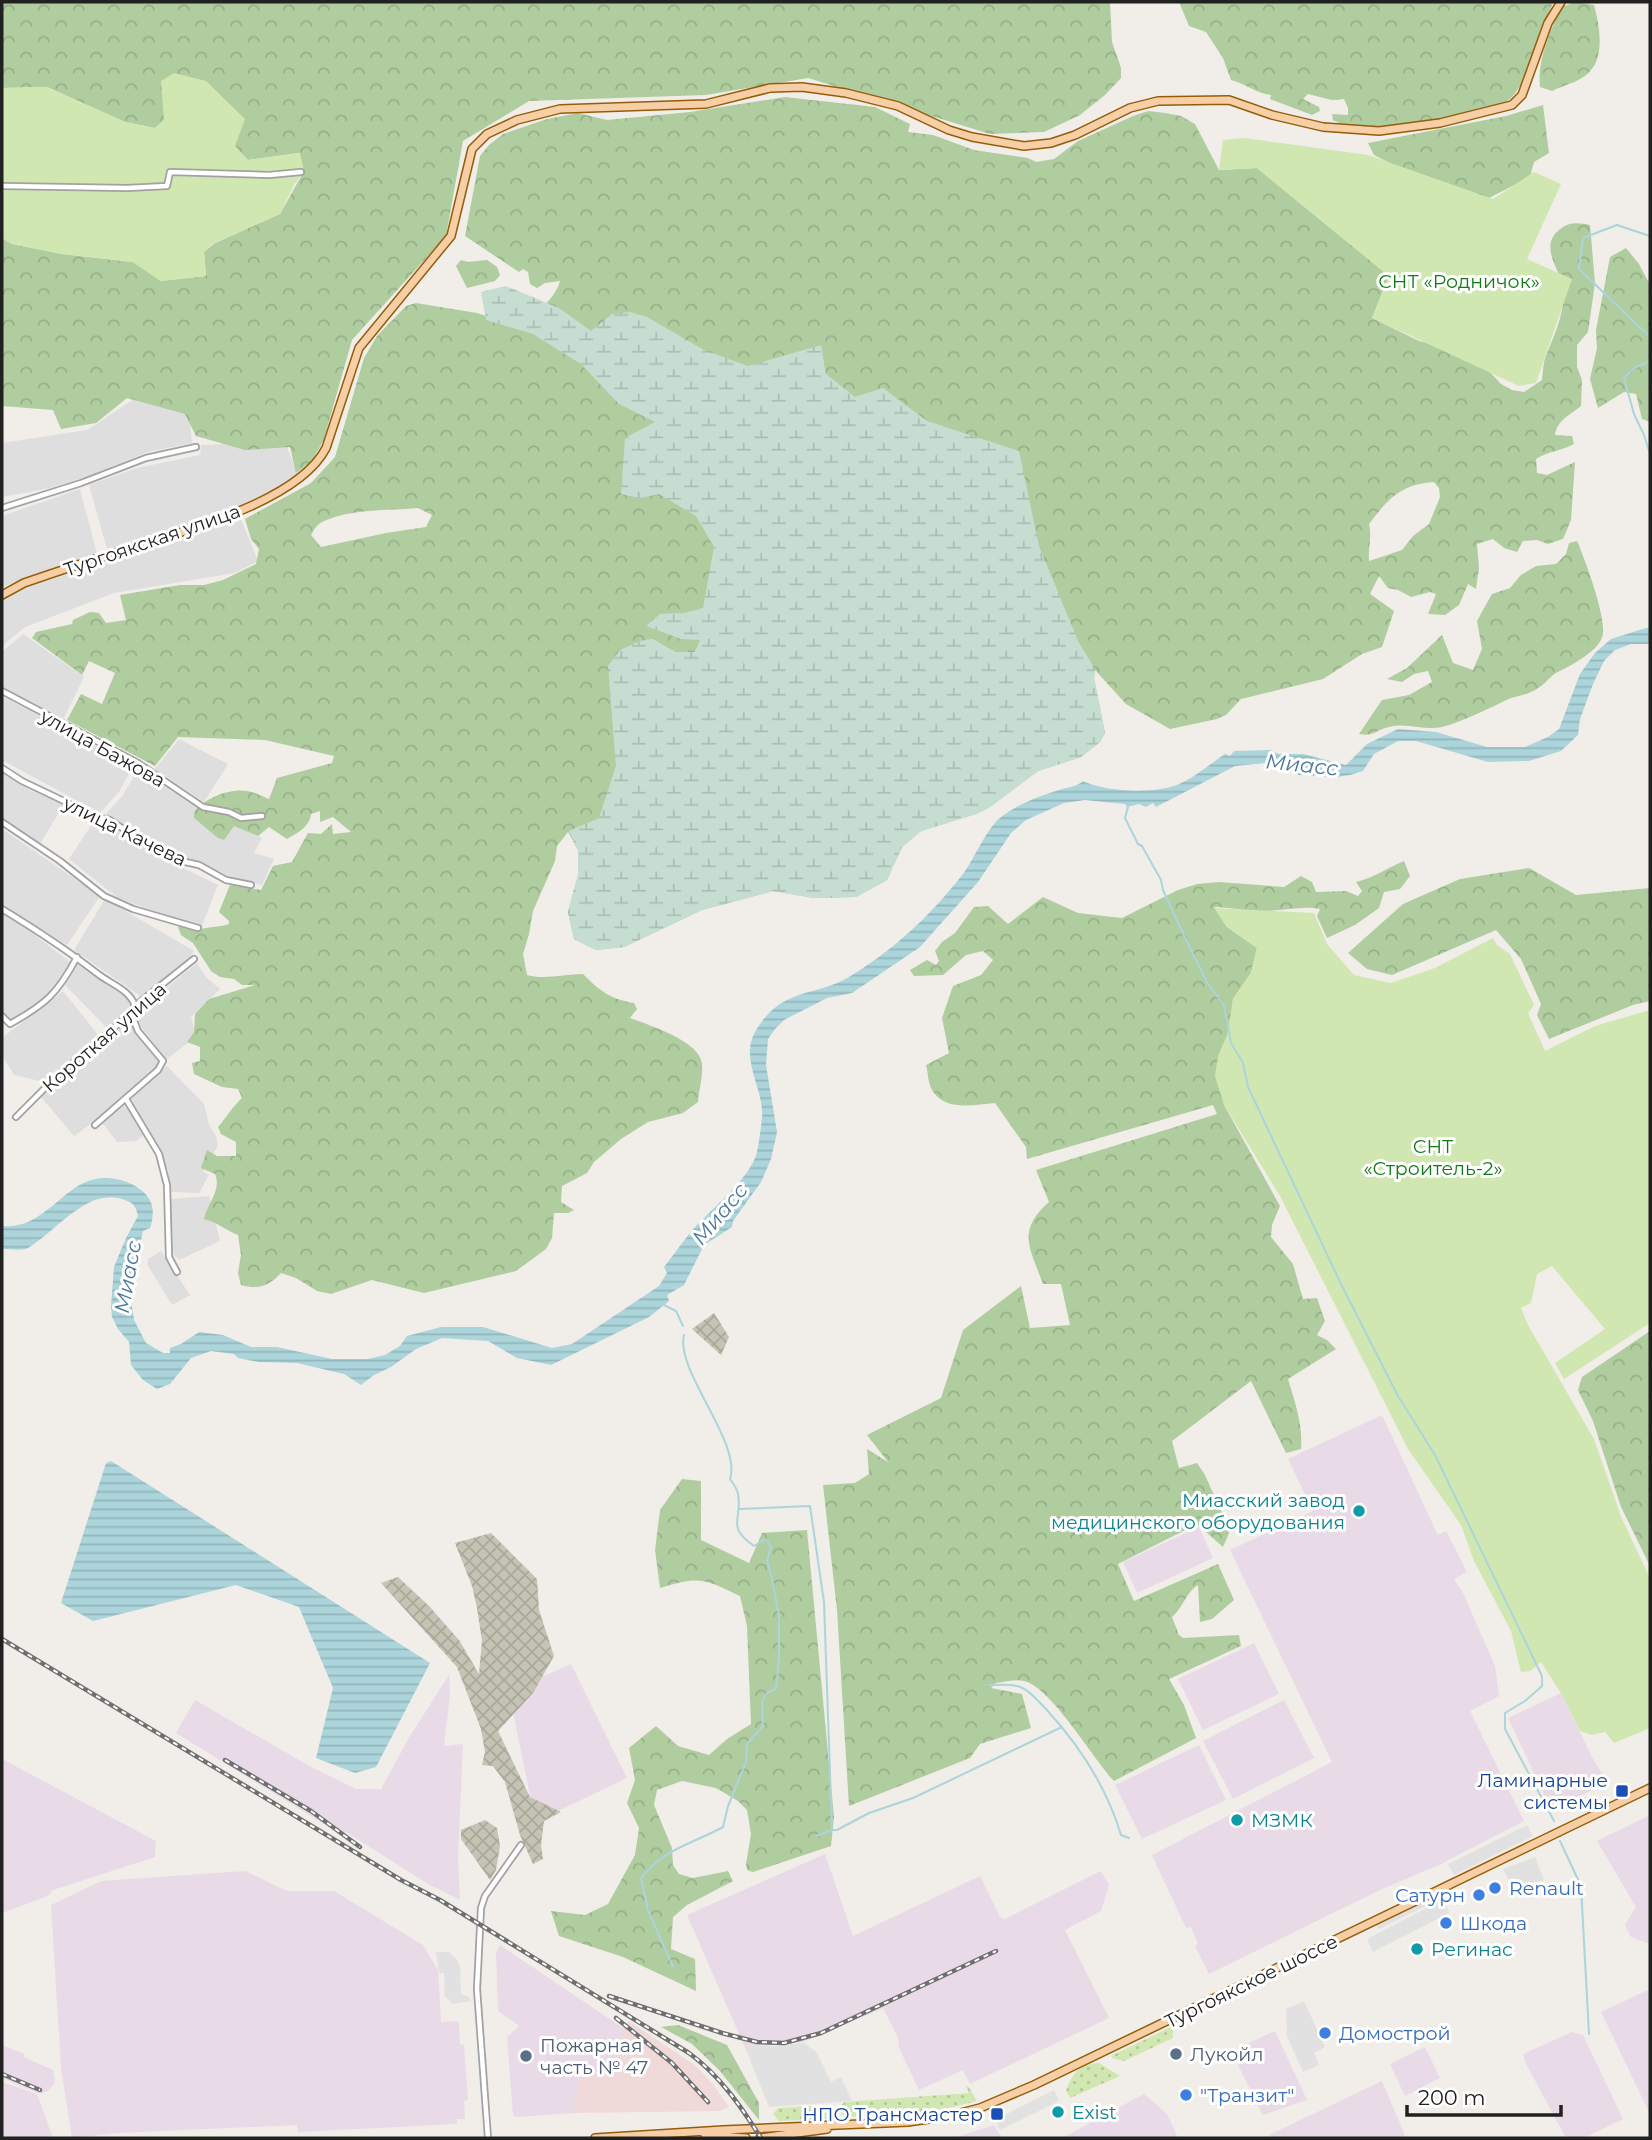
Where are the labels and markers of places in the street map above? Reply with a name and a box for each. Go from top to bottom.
place label: Миасский завод медицинского оборудования [1051,1489,1345,1534]
marker: Миасский завод медицинского оборудования [1351,1503,1367,1519]
place label: Ламинарные системы [1478,1769,1608,1814]
marker: Ламинарные системы [1614,1783,1630,1799]
place label: МЗМК [1251,1809,1313,1832]
marker: МЗМК [1229,1812,1245,1828]
place label: Renault [1509,1877,1584,1900]
marker: Renault [1487,1880,1503,1896]
place label: Сатурн [1395,1884,1465,1907]
marker: Сатурн [1471,1887,1487,1903]
place label: Шкода [1460,1912,1527,1935]
marker: Шкода [1438,1915,1454,1931]
place label: Регинас [1431,1938,1513,1961]
marker: Регинас [1409,1941,1425,1957]
place label: Домострой [1339,2022,1451,2045]
marker: Домострой [1317,2025,1333,2041]
place label: Пожарная часть № 47 [540,2034,648,2079]
place label: Лукойл [1190,2043,1263,2066]
marker: Лукойл [1168,2046,1184,2062]
marker: Пожарная часть № 47 [518,2048,534,2064]
place label: "Транзит" [1200,2084,1294,2107]
marker: "Транзит" [1178,2087,1194,2103]
place label: Exist [1072,2101,1117,2124]
place label: НПО Трансмастер [802,2103,983,2126]
marker: Exist [1050,2104,1066,2120]
marker: НПО Трансмастер [989,2106,1005,2122]

